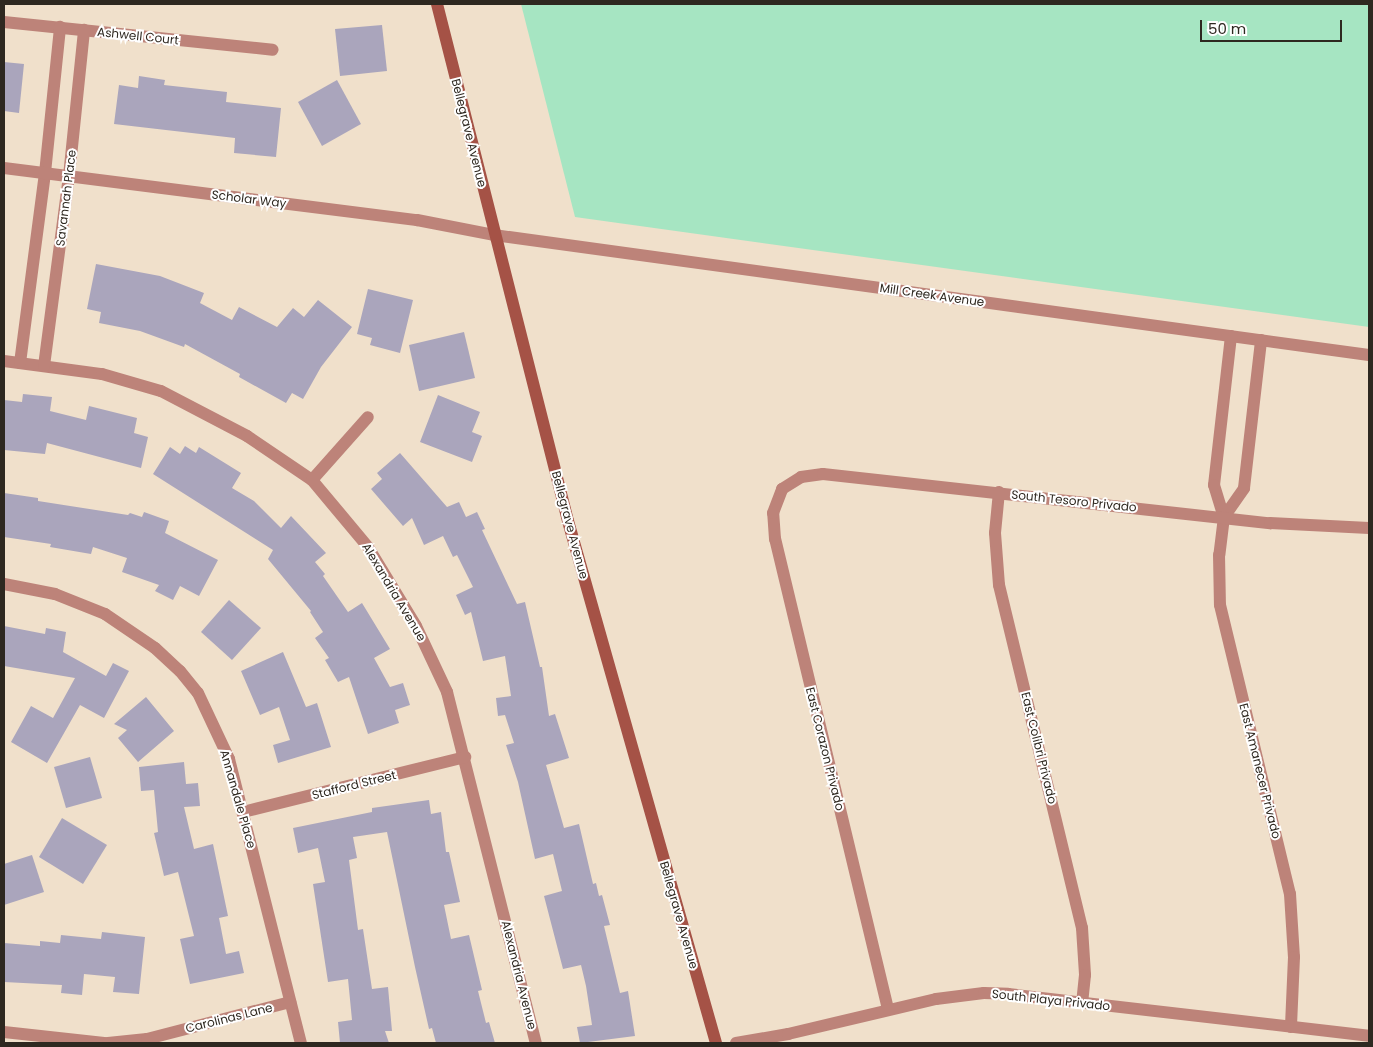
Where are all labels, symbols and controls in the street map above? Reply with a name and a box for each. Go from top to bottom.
scale bar [1203,10,1346,42]
text: 50 m [1208,18,1246,39]
street label: Ashwell Court [97,25,179,47]
street label: Bellegrave Avenue [449,77,489,189]
street label: Savannah Place [53,149,79,247]
street label: Scholar Way [211,187,287,211]
street label: Mill Creek Avenue [879,281,985,309]
street label: Bellegrave Avenue [549,469,591,581]
street label: South Tesoro Privado [1011,487,1137,515]
street label: Alexandria Avenue [359,540,429,644]
street label: East Corazon Privado [803,686,847,812]
street label: East Colibri Privado [1018,691,1060,805]
street label: East Amanecer Privado [1236,702,1284,840]
street label: Annandale Place [217,748,259,850]
street label: Stafford Street [311,768,397,802]
street label: Bellegrave Avenue [657,860,701,970]
street label: Alexandria Avenue [498,919,540,1031]
street label: South Playa Privado [991,987,1111,1013]
street label: Carolinas Lane [184,1000,274,1036]

